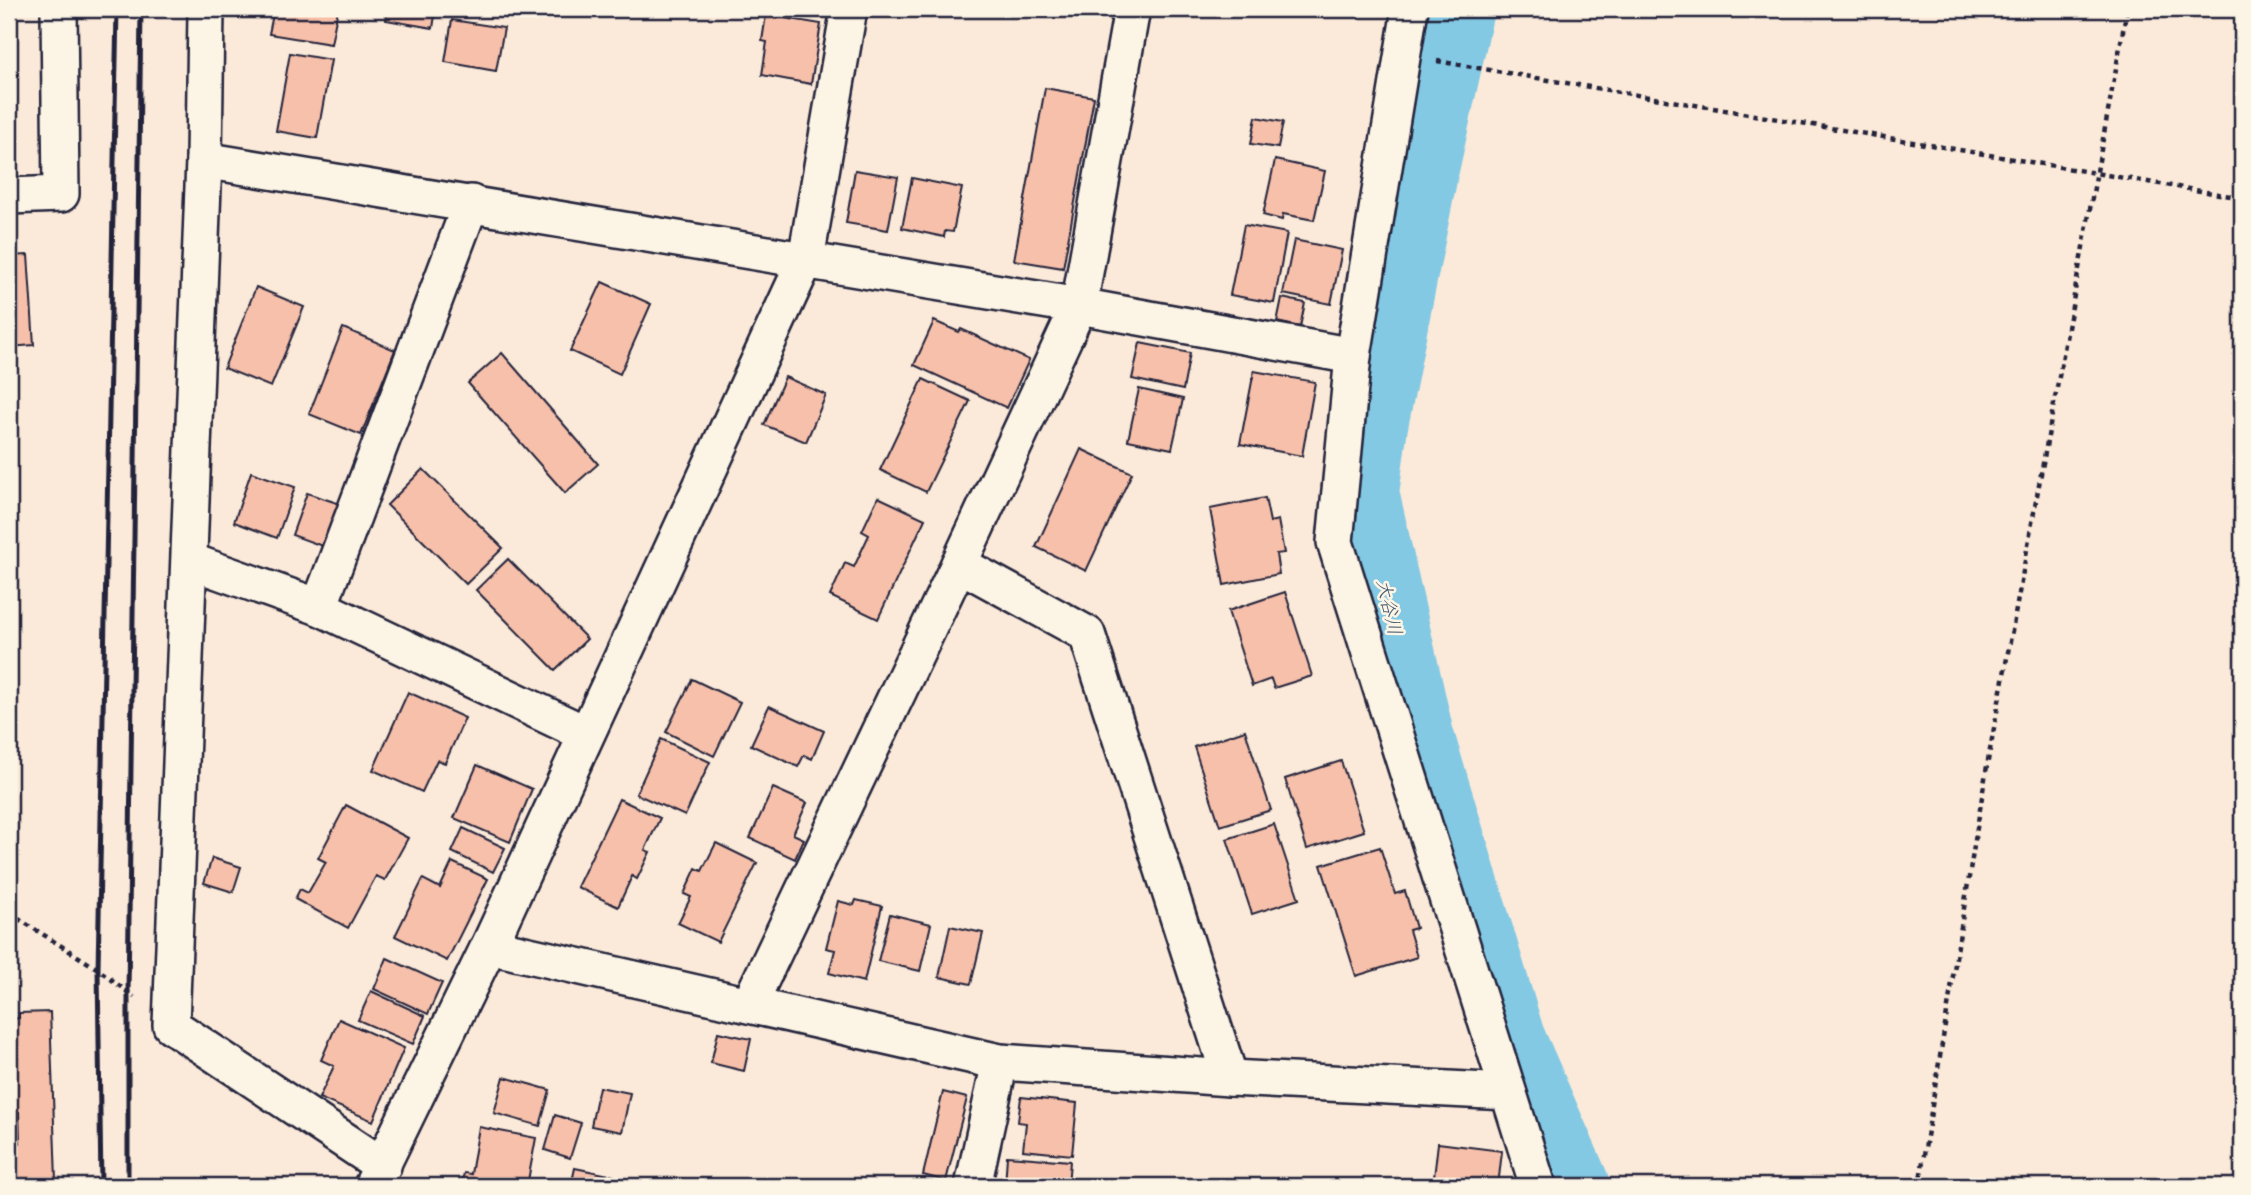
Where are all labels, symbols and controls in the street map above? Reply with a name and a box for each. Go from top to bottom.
water label: 大谷川 [1372,577,1408,637]

